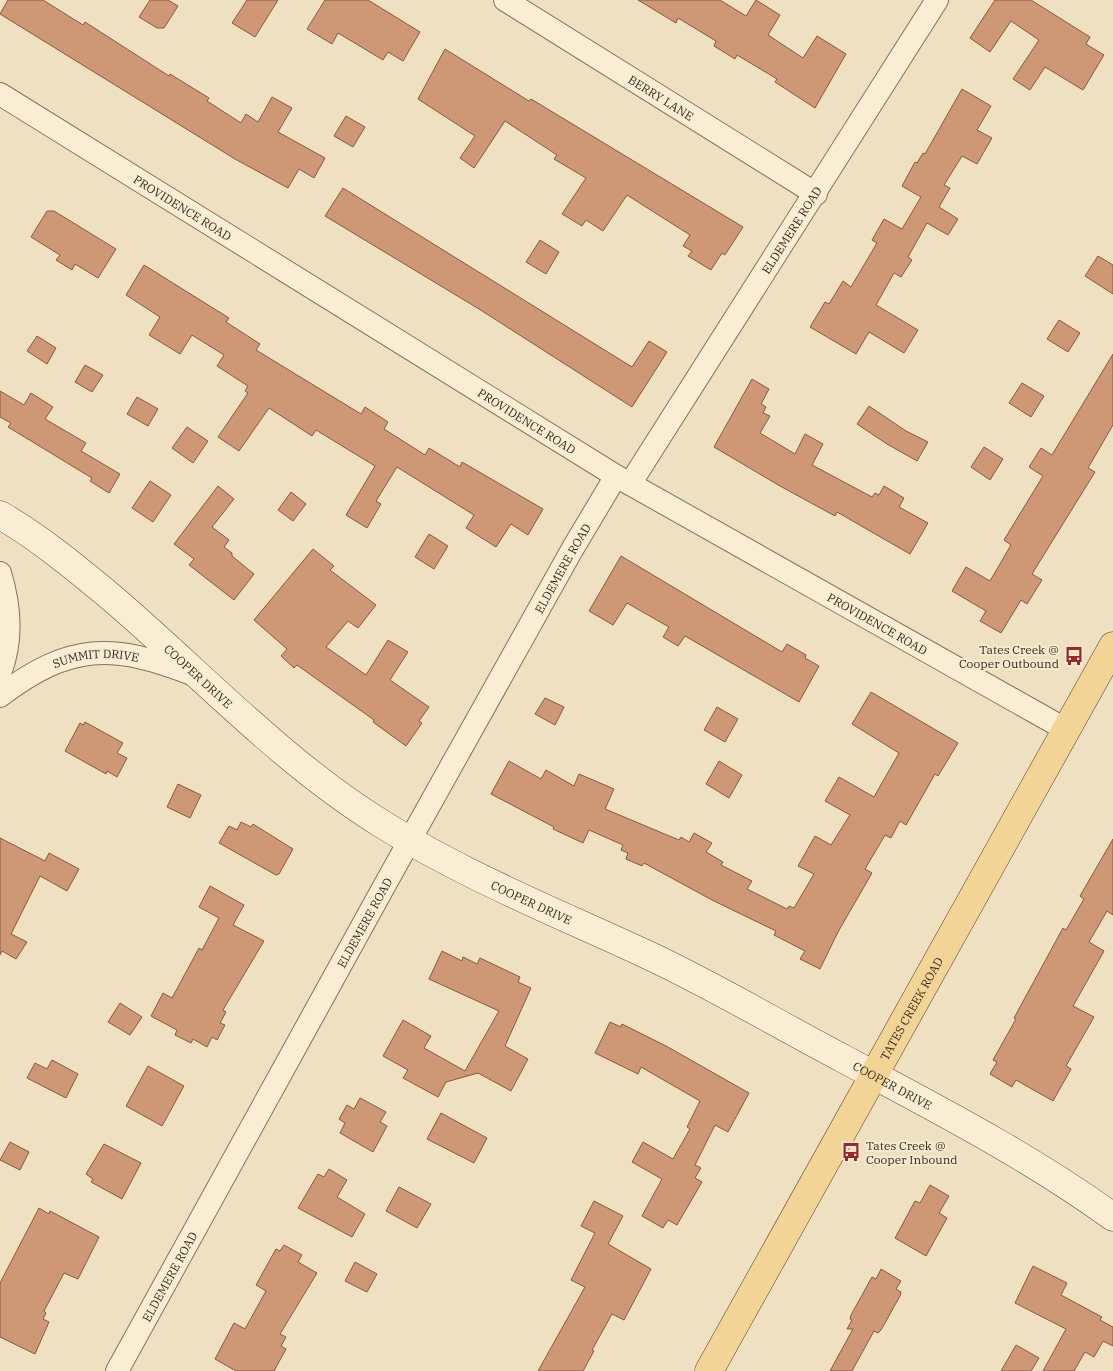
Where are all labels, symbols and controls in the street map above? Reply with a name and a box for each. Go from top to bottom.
street label: BERRY LANE [626,71,697,123]
street label: PROVIDENCE ROAD [131,171,235,243]
street label: ELDEMERE ROAD [758,183,825,276]
street label: PROVIDENCE ROAD [475,385,579,457]
street label: ELDEMERE ROAD [531,521,594,616]
street label: PROVIDENCE ROAD [825,589,930,658]
street label: COOPER DRIVE [161,641,236,711]
place label: Tates Creek @ Cooper Outbound [959,642,1059,671]
street label: SUMMIT DRIVE [50,645,140,671]
bus stop icon: Tates Creek @ Cooper Outbound [1063,645,1085,667]
street label: ELDEMERE ROAD [333,875,395,970]
street label: COOPER DRIVE [489,877,574,927]
street label: TATES CREEK ROAD [876,954,946,1063]
street label: COOPER DRIVE [851,1058,935,1112]
place label: Tates Creek @ Cooper Inbound [866,1138,958,1167]
bus stop icon: Tates Creek @ Cooper Inbound [840,1141,862,1163]
street label: ELDEMERE ROAD [138,1229,200,1324]

